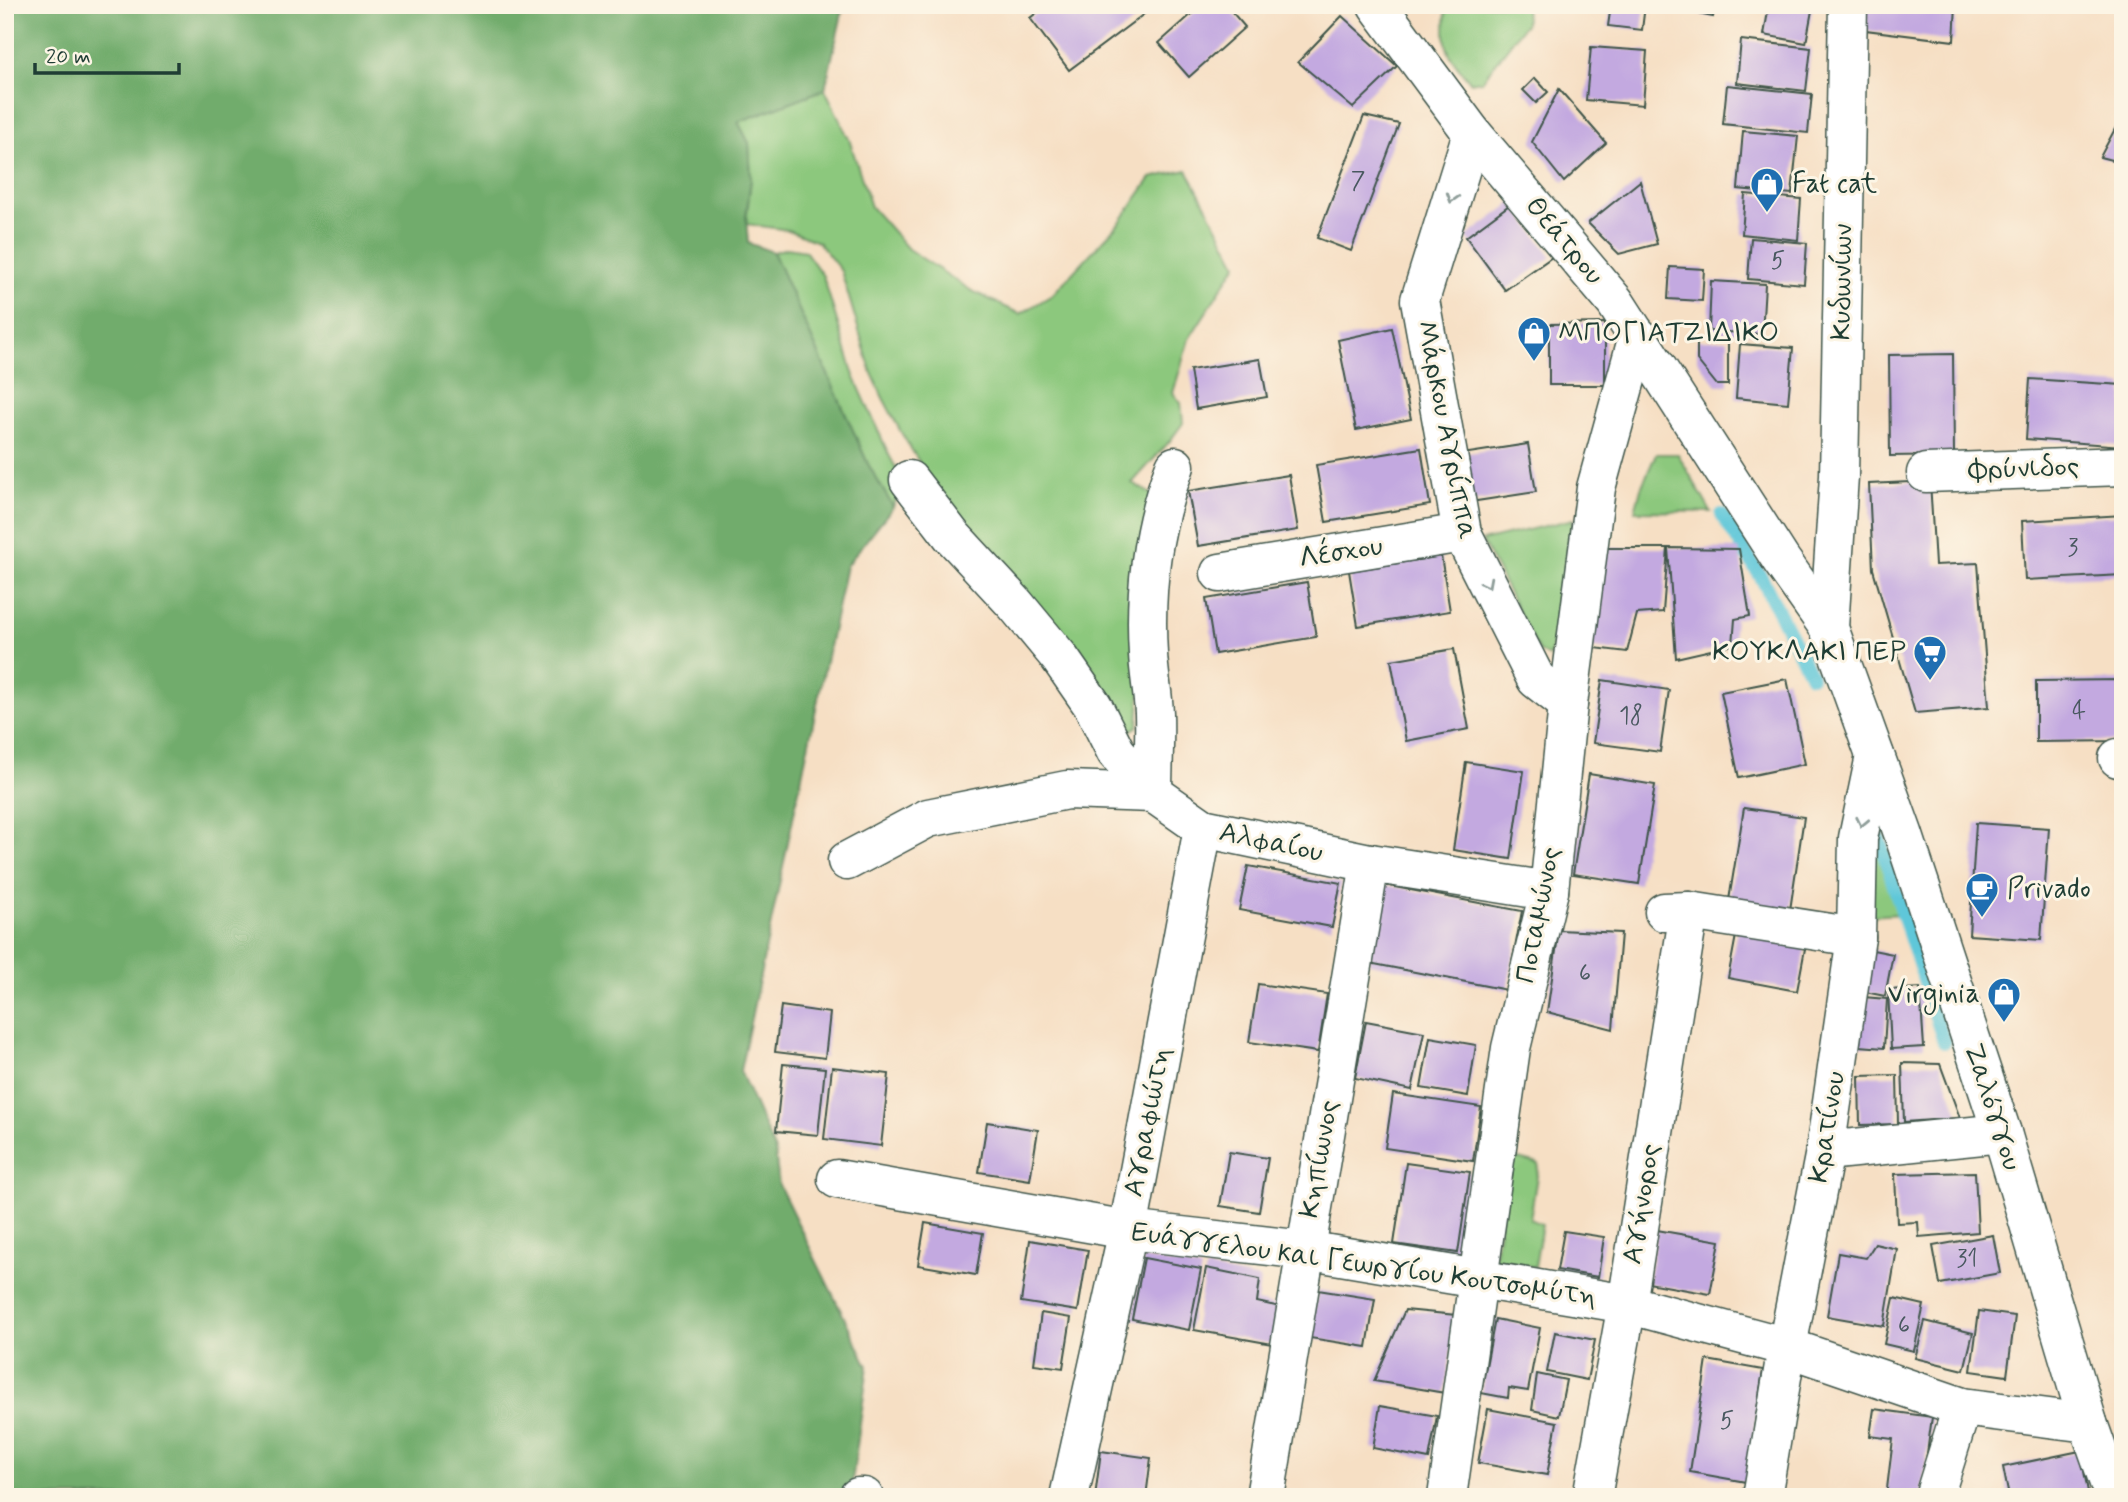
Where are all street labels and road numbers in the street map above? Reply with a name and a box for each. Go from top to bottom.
street label: Θεάτρου [1516,189,1612,293]
street label: Κυδωνίων [1823,223,1863,341]
street label: Μάρκου Αγρίππα [1407,317,1485,543]
street label: Φρύνιδος [1967,449,2080,489]
street label: Λέσχου [1296,528,1386,578]
street label: Αλφαίου [1216,814,1326,872]
street label: Ποταμώνος [1508,844,1570,986]
street label: Ζαλόγγου [1954,1039,2030,1175]
street label: Αγραφιώτη [1115,1044,1181,1200]
street label: Κρατίνου [1801,1069,1855,1185]
street label: Κηπίωνος [1291,1097,1349,1221]
street label: Αγήνορος [1614,1141,1670,1267]
street label: Ευάγγελου και Γεωργίου Κουτσομύτη [1129,1214,1599,1316]

